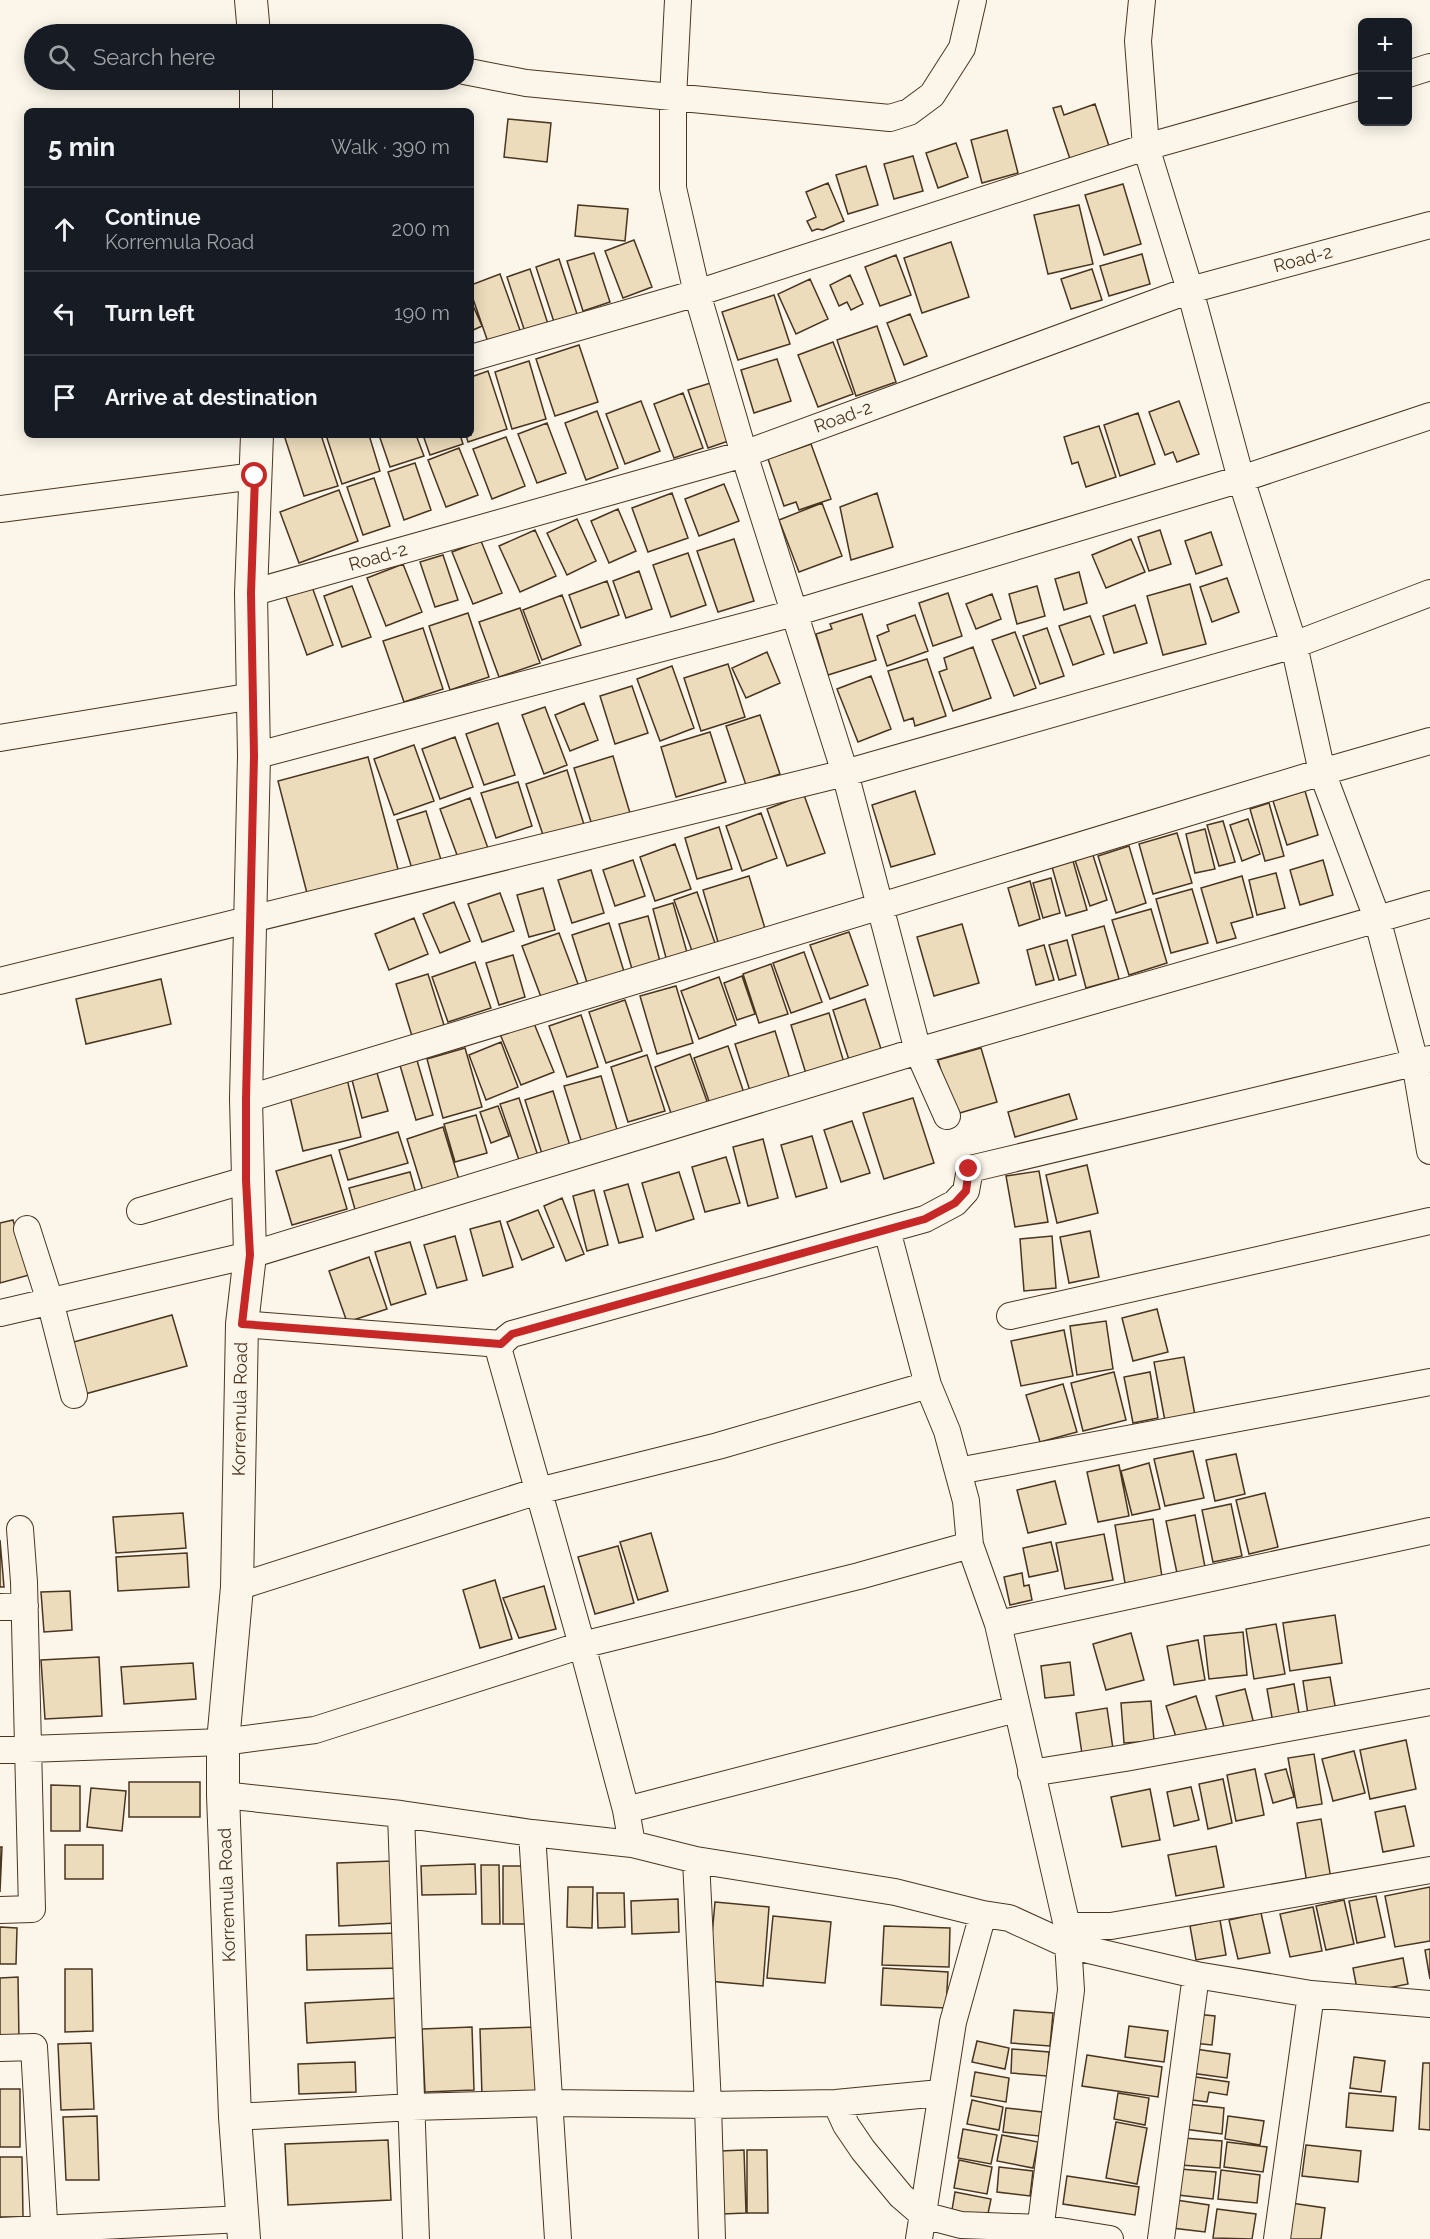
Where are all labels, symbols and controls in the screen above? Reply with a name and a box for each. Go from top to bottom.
map controls [1358,18,1412,126]
button: + [1358,18,1412,72]
search box [24,24,474,90]
icon: search [45,41,78,74]
text: Search here [93,44,215,70]
button: − [1358,72,1412,126]
text: 5 min [48,132,115,162]
text: Walk · 390 m [331,135,450,159]
text: Continue [105,204,201,230]
icon: ahead [48,213,81,246]
text: 200 m [392,217,450,241]
text: Korremula Road [105,230,254,254]
street label: Road-2 [1271,241,1335,276]
icon: left [48,297,81,330]
text: Turn left [105,300,195,326]
text: 190 m [394,301,450,325]
icon: arrive [48,381,81,414]
text: Arrive at destination [105,384,318,410]
street label: Road-2 [811,396,875,437]
route start [241,462,267,488]
street label: Road-2 [346,538,410,575]
route end [955,1155,981,1181]
street label: Korremula Road [228,1342,251,1476]
street label: Korremula Road [214,1828,239,1963]

